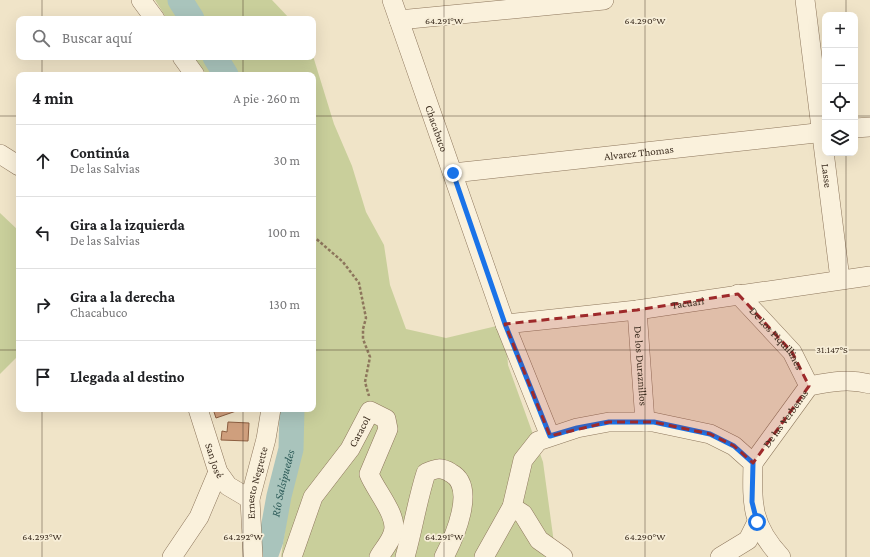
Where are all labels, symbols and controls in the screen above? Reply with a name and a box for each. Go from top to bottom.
map controls [822,12,858,156]
button: + [822,12,858,48]
text: 64.291°W [425,15,464,26]
text: 64.290°W [625,15,666,26]
search box [16,16,316,60]
icon: search [30,27,52,49]
text: Buscar aquí [62,30,132,46]
button: − [822,48,858,84]
button: locate [822,84,858,120]
text: 4 min [32,89,74,108]
text: A pie · 260 m [233,91,300,106]
street label: Chacabuco [423,103,451,154]
button: layers [822,120,858,156]
street label: Alvarez Thomas [603,143,674,162]
text: Continúa [70,145,130,161]
icon: ahead [32,150,54,172]
text: 30 m [274,153,300,168]
text: De las Salvias [70,161,140,176]
street label: Lasse [820,163,835,188]
route end [444,164,462,182]
text: Gira a la izquierda [70,217,185,233]
icon: left [32,222,54,244]
text: 100 m [268,225,300,240]
text: De las Salvias [70,233,140,248]
text: Gira a la derecha [70,289,175,305]
icon: right [32,294,54,316]
street label: Tacuari [671,294,705,311]
text: 130 m [269,297,300,312]
street label: De Los Piquillines [747,304,806,372]
text: Chacabuco [70,305,127,320]
street label: De los Duraznillos [632,326,650,406]
text: 31.147°S [816,344,848,355]
icon: arrive [32,366,54,388]
text: Llegada al destino [70,369,185,385]
street label: De las Verbenas [760,387,810,450]
street label: Caracol [346,414,372,449]
street label: San José [203,441,226,480]
street label: Ernesto Negrette [244,445,270,519]
water label: Río Salsipuedes [268,448,298,518]
route start [748,513,766,531]
text: 64.293°W [22,531,63,542]
text: 64.292°W [223,531,264,542]
text: 64.291°W [425,531,464,542]
text: 64.290°W [625,531,666,542]

